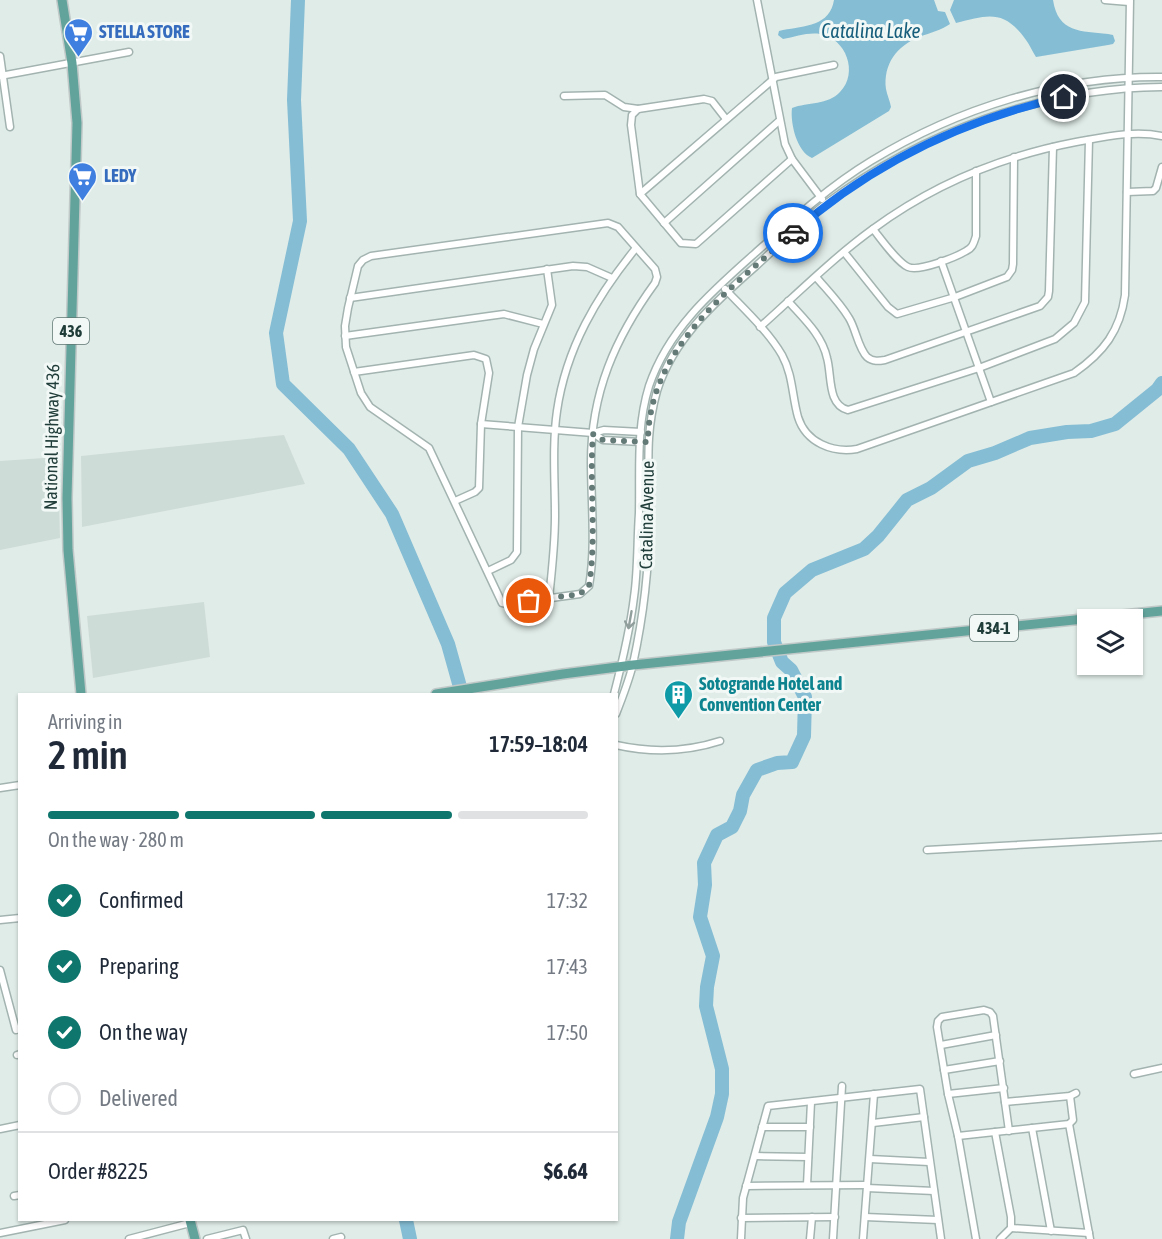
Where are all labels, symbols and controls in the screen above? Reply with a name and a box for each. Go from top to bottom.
supermarket icon: STELLA STORE [62,16,94,58]
water label: Catalina Lake [821,19,921,42]
place label: STELLA STORE [99,21,190,42]
pin [1038,71,1089,122]
icon: home [1047,80,1080,113]
supermarket icon: LEDY [67,160,99,202]
place label: LEDY [104,165,137,186]
courier [763,203,823,263]
icon: car [777,217,810,250]
road number: 436 [53,318,89,344]
street label: National Highway 436 [40,364,63,510]
street label: Catalina Avenue [635,461,658,569]
pin [503,575,554,626]
icon: bag [512,584,545,617]
one-way arrow [624,609,635,629]
map controls [1077,609,1143,675]
button: layers [1077,609,1143,675]
road number: 434-1 [970,615,1018,641]
place label: Sotogrande Hotel and Convention Center [699,673,842,715]
building icon: Sotogrande Hotel and Convention Center [662,678,694,720]
text: Arriving in [48,710,122,733]
text: 17:59–18:04 [489,731,588,757]
text: 2 min [48,733,128,777]
text: On the way · 280 m [48,828,184,851]
icon: check [48,884,81,917]
text: Confirmed [99,887,184,913]
text: 17:32 [547,889,588,912]
icon: check [48,950,81,983]
text: Preparing [99,953,179,979]
text: 17:43 [547,955,588,978]
icon: check [48,1016,81,1049]
text: On the way [99,1019,188,1045]
text: 17:50 [547,1021,588,1044]
text: Delivered [99,1085,178,1111]
text: Order #8225 [48,1158,148,1184]
text: $6.64 [544,1158,588,1184]

